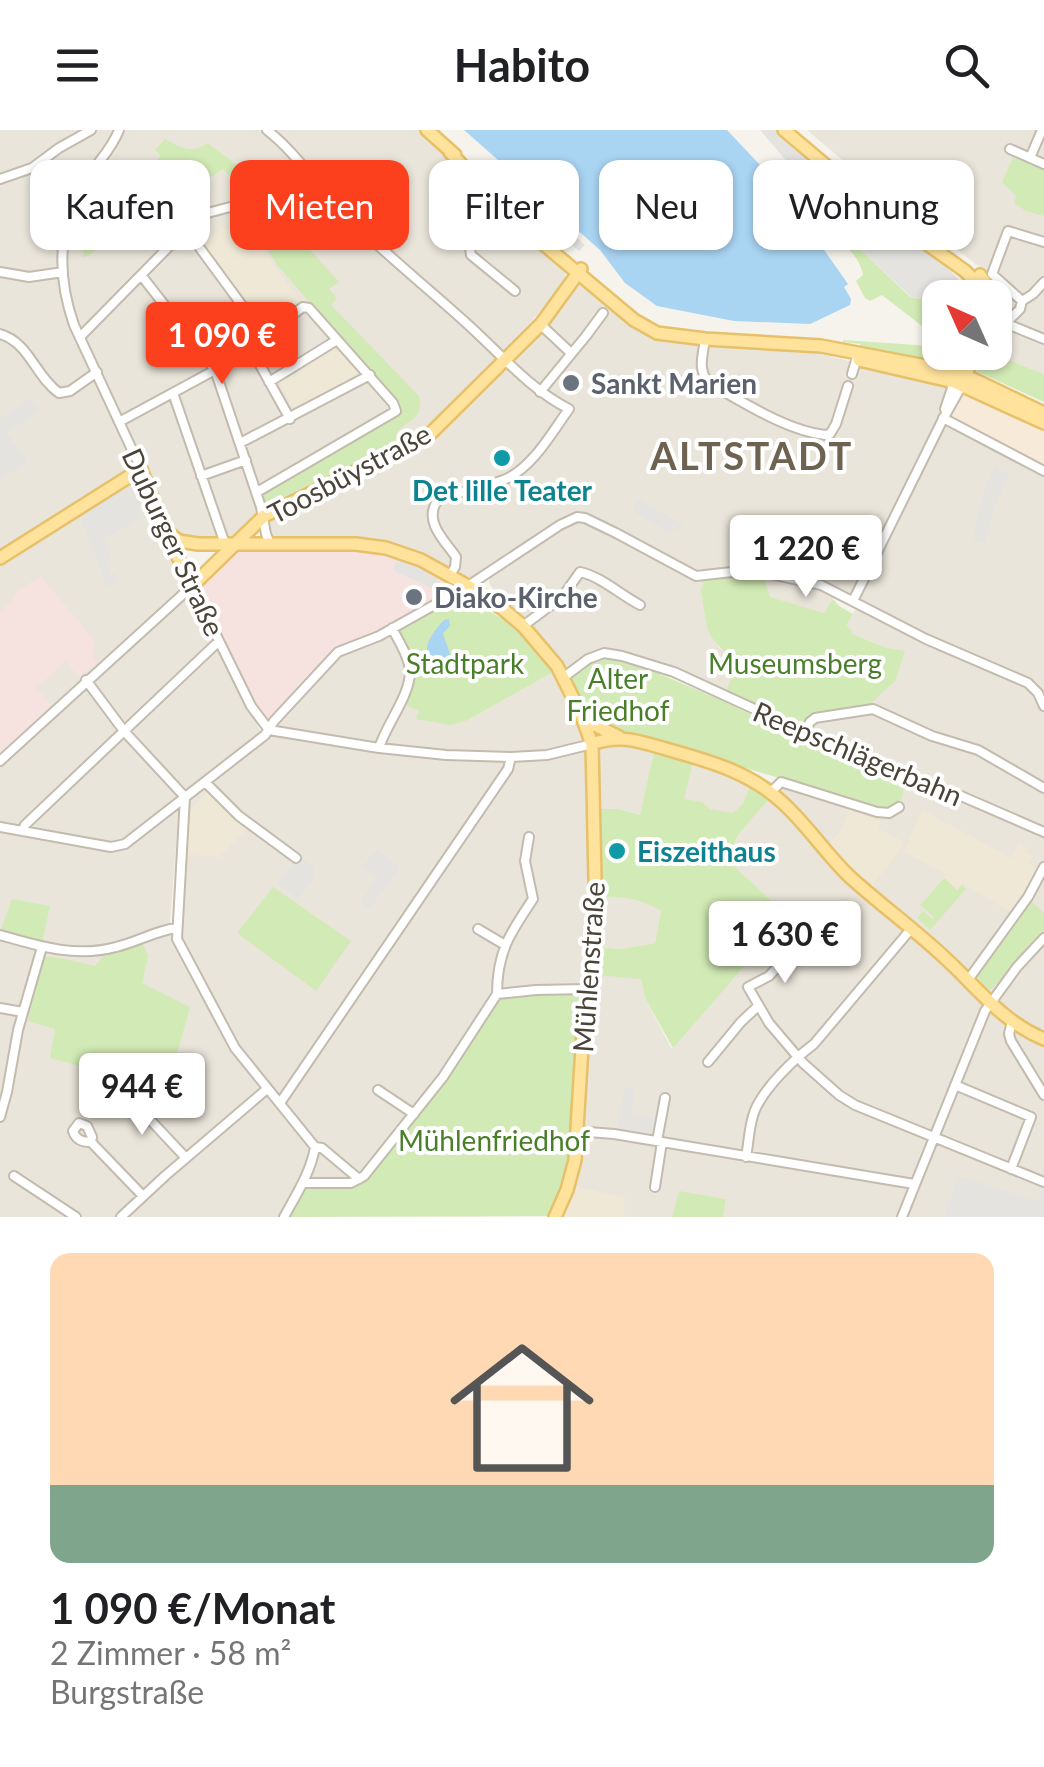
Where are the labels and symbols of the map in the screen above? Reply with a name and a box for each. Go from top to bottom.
north arrow [922,280,1012,370]
pin: 1 090 € [130,302,314,387]
place label: Sankt Marien [591,366,757,400]
marker: Sankt Marien [560,372,582,394]
street label: Toosbüystraße [262,416,436,530]
district label: ALTSTADT [649,432,854,478]
street label: Duburger Straße [116,443,232,641]
marker: Det lille Teater [491,447,513,469]
place label: Det lille Teater [412,473,593,507]
pin: 1 220 € [714,515,898,600]
place label: Diako-Kirche [434,580,598,614]
marker: Diako-Kirche [403,586,425,608]
park label: Stadtpark [406,646,525,680]
park label: Museumsberg [708,646,882,680]
park label: Alter Friedhof [566,661,670,727]
street label: Reepschlägerbahn [748,694,968,812]
place label: Eiszeithaus [637,834,776,868]
marker: Eiszeithaus [606,840,628,862]
street label: Mühlenstraße [565,880,611,1054]
pin: 1 630 € [693,901,877,986]
pin: 944 € [72,1053,212,1138]
park label: Mühlenfriedhof [398,1123,590,1157]

